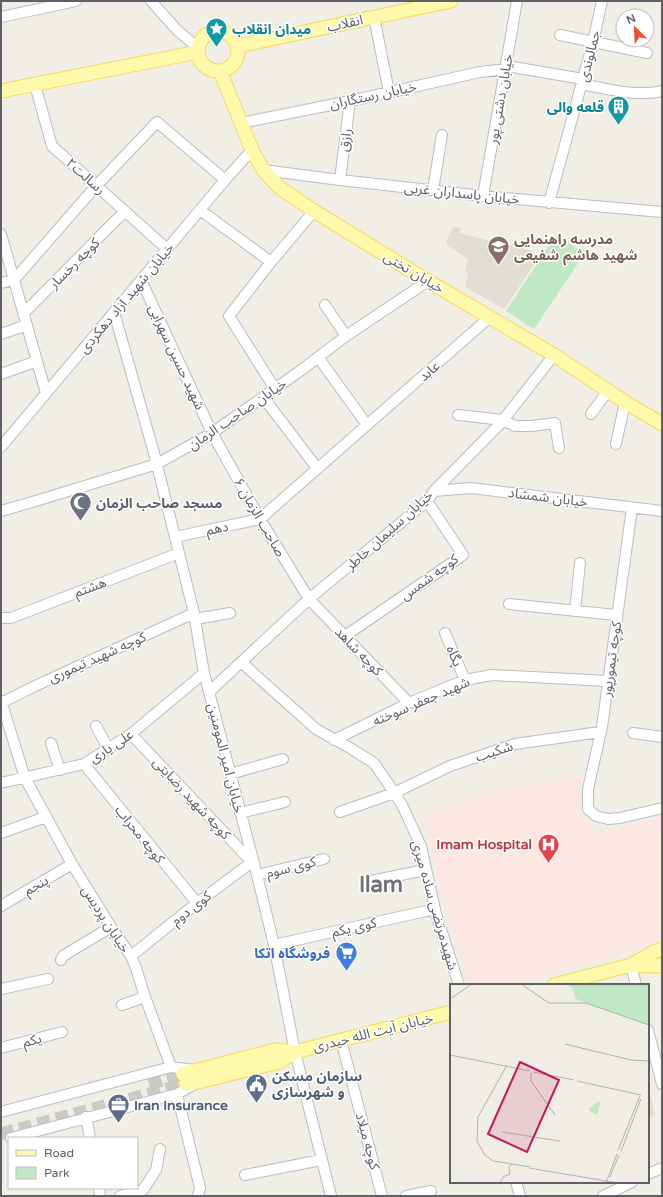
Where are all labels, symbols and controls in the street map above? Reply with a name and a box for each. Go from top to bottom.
north arrow [615,8,655,48]
street label: انقلاب [326,11,365,36]
text: N [624,12,638,27]
place icon: میدان انقلاب [204,16,230,49]
place label: میدان انقلاب [232,21,311,38]
street label: جمالوندی [575,29,604,84]
street label: خیابان دشتی پور [484,53,518,147]
street label: خیابان رستگاران [328,78,418,113]
building icon: قلعه والی [606,94,632,127]
place label: قلعه والی [547,99,604,116]
street label: رازق [336,127,355,153]
street label: رسالت۲ [63,154,109,198]
street label: خیابان پاسداران غربی [403,179,521,209]
place label: مدرسه راهنمایی شهید هاشم شفیعی [514,231,638,266]
street label: کوچه رخسار [45,234,104,294]
school or university icon: مدرسه راهنمایی شهید هاشم شفیعی [486,234,512,267]
street label: خیابان شهید آزاد دهکردی [75,240,178,357]
street label: خیابان تختی [381,248,447,297]
street label: شهید حسین سهرابی [145,302,208,413]
street label: عابد [415,358,443,385]
street label: خیابان صاحب الزمان [185,375,290,454]
street label: صاحب الزمان ۶ [230,475,289,560]
street label: خیابان شمشاد [507,484,589,511]
street label: خیابان سلیمان خاطر [341,487,437,575]
mosque icon: مسجد صاحب الزمان [67,490,93,523]
place label: مسجد صاحب الزمان [96,495,222,512]
street label: دهم [204,518,231,541]
street label: کوچه شمس [397,550,463,605]
street label: هشتم [72,574,109,603]
street label: کوچه تیمورپور [598,620,626,699]
street label: کوچه شاهد [330,623,386,680]
street label: کوچه شهید تیموری [46,628,149,688]
street label: پگاه [442,643,466,670]
street label: شهید جعفر سوخته [370,673,472,730]
street label: خیابان امیر المومنین [204,701,247,815]
street label: علی یاری [86,726,137,767]
street label: شکیب [473,737,515,766]
street label: کوچه شهید رضایتی [148,754,234,844]
street label: کوچه محراب [110,802,168,868]
hospital icon: Imam Hospital [535,831,561,864]
place label: Imam Hospital [436,836,532,853]
street label: شهیدمرتضی ساده میری [408,838,461,972]
street label: کوی سوم [264,853,319,884]
street label: پنجم [21,872,53,901]
district label: Ilam [359,872,403,898]
street label: خیابان پردیس [77,883,134,957]
street label: کوی دوم [168,887,216,931]
street label: کوی یکم [330,914,379,943]
supermarket icon: فروشگاه اتکا [333,940,359,973]
place label: فروشگاه اتکا [254,945,330,962]
inset map [450,984,649,1183]
street label: خیابان آیت الله حیدری [311,1009,435,1056]
street label: یکم [21,1030,44,1053]
place label: سازمان مسکن و شهرسازی [272,1068,362,1101]
public building icon: سازمان مسکن و شهرسازی [243,1071,269,1104]
office icon: Iran Insurance [106,1092,132,1125]
place label: Iran Insurance [134,1097,228,1114]
street label: کوچه میلاد [351,1111,383,1172]
legend [8,1137,138,1189]
text: Road [44,1146,74,1160]
text: Park [44,1166,70,1180]

